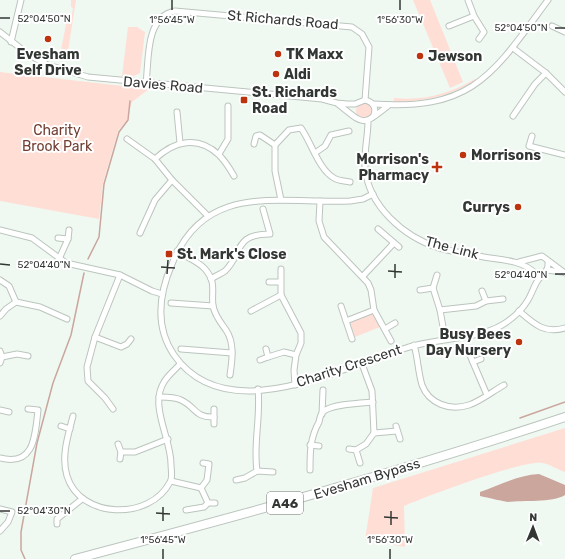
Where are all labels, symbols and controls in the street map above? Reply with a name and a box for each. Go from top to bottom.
street label: St Richards Road [227,7,339,33]
text: 52°04'50"N [17,13,71,25]
text: 1°56'45"W [149,14,195,26]
text: 1°56'30"W [377,14,423,26]
text: 52°04'50"N [494,22,548,34]
marker: Evesham Self Drive [43,34,53,44]
place label: Evesham Self Drive [14,46,82,79]
place label: TK Maxx [286,46,344,63]
place label: Jewson [428,48,482,65]
marker: TK Maxx [273,49,283,59]
marker: Jewson [415,51,425,61]
place label: Aldi [284,66,311,83]
marker: Aldi [271,69,281,79]
street label: Davies Road [122,73,204,97]
place label: St. Richards Road [252,84,337,117]
marker: St. Richards Road [239,95,249,105]
park label: Charity Brook Park [22,122,93,155]
place label: Morrisons [471,147,541,164]
marker: Morrisons [458,150,468,160]
place label: Morrison's Pharmacy [356,151,430,184]
marker: Morrison's Pharmacy [432,162,442,172]
place label: Currys [463,199,510,216]
marker: Currys [513,202,523,212]
street label: The Link [423,233,481,263]
place label: St. Mark's Close [177,246,287,263]
marker: St. Mark's Close [164,249,174,259]
text: 52°04'40"N [18,259,71,271]
text: 52°04'40"N [495,269,548,281]
place label: Busy Bees Day Nursery [426,326,512,359]
marker: Busy Bees Day Nursery [514,337,524,347]
street label: Charity Crescent [294,341,404,391]
street label: Evesham Bypass [312,455,422,503]
road number: A46 [267,492,303,514]
text: 52°04'30"N [17,505,71,517]
north arrow [513,507,553,547]
text: N [529,511,537,524]
text: 1°56'45"W [140,534,186,546]
text: 1°56'30"W [367,534,413,546]

